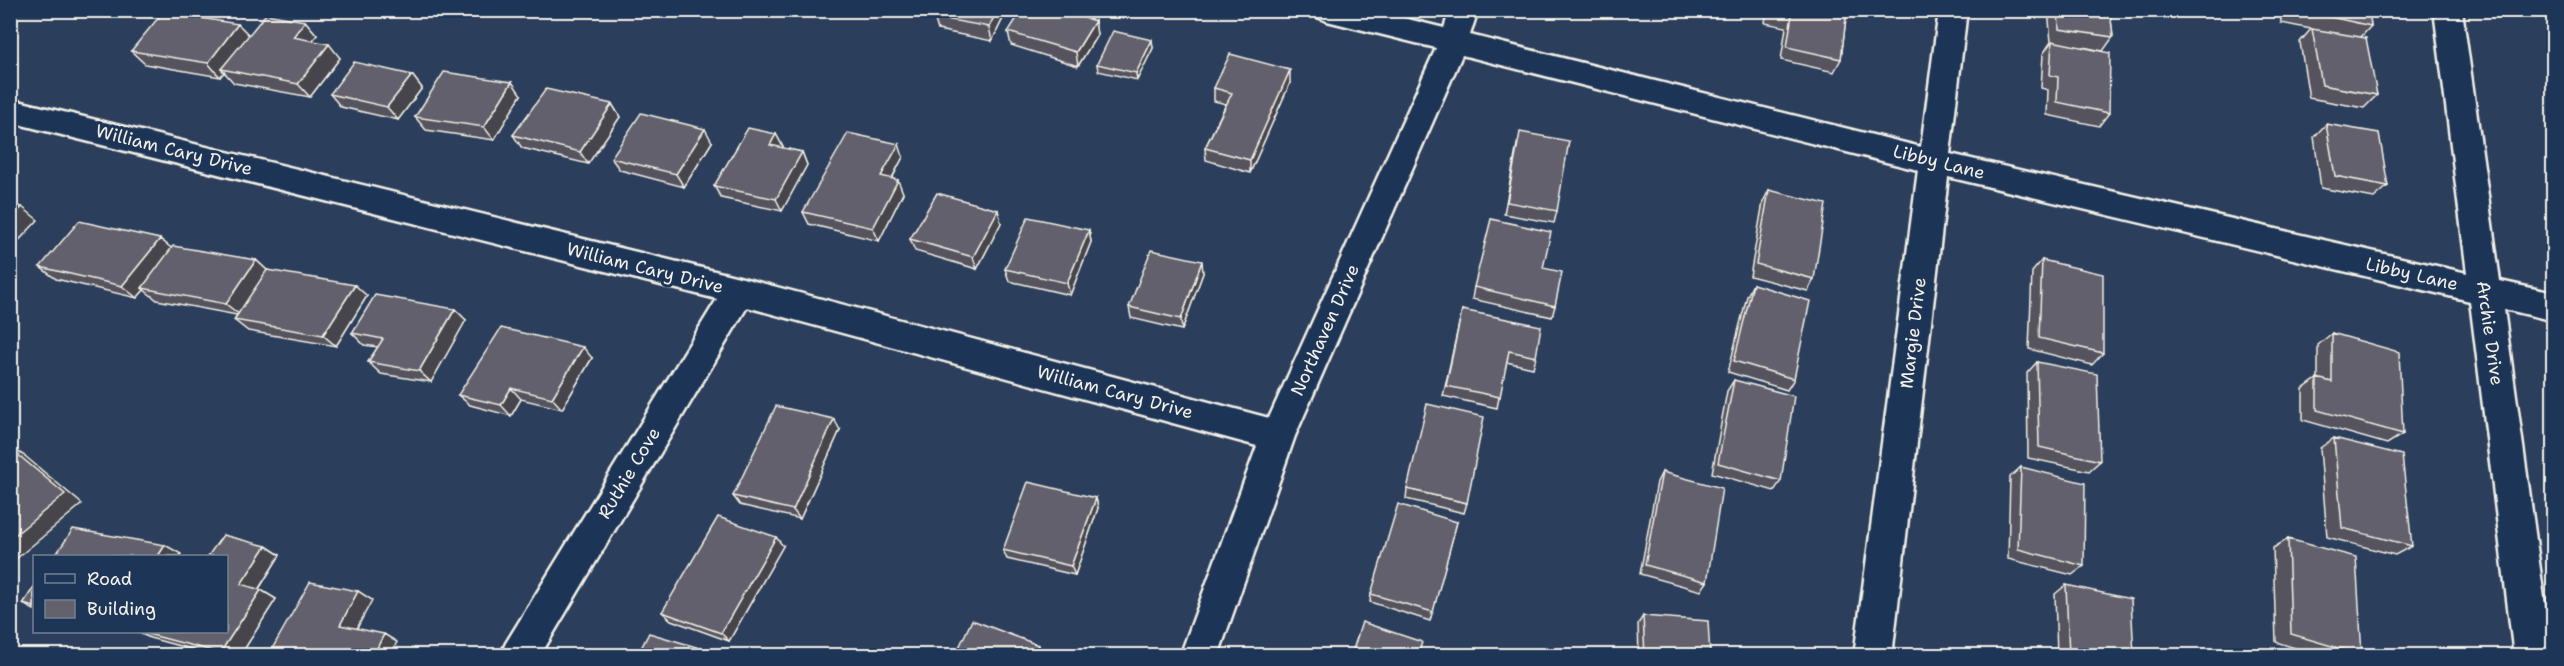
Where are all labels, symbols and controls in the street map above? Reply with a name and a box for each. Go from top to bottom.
street label: William Cary Drive [93,119,255,181]
street label: Libby Lane [1891,139,1987,185]
street label: William Cary Drive [564,237,726,299]
street label: Libby Lane [2364,252,2460,296]
street label: Northaven Drive [1285,260,1365,400]
street label: Margie Drive [1894,276,1932,390]
street label: Archie Drive [2471,279,2509,387]
street label: William Cary Drive [1034,360,1196,424]
street label: Ruthie Cove [592,423,666,523]
legend [33,555,228,633]
text: Road [87,567,132,591]
text: Building [87,597,156,621]

